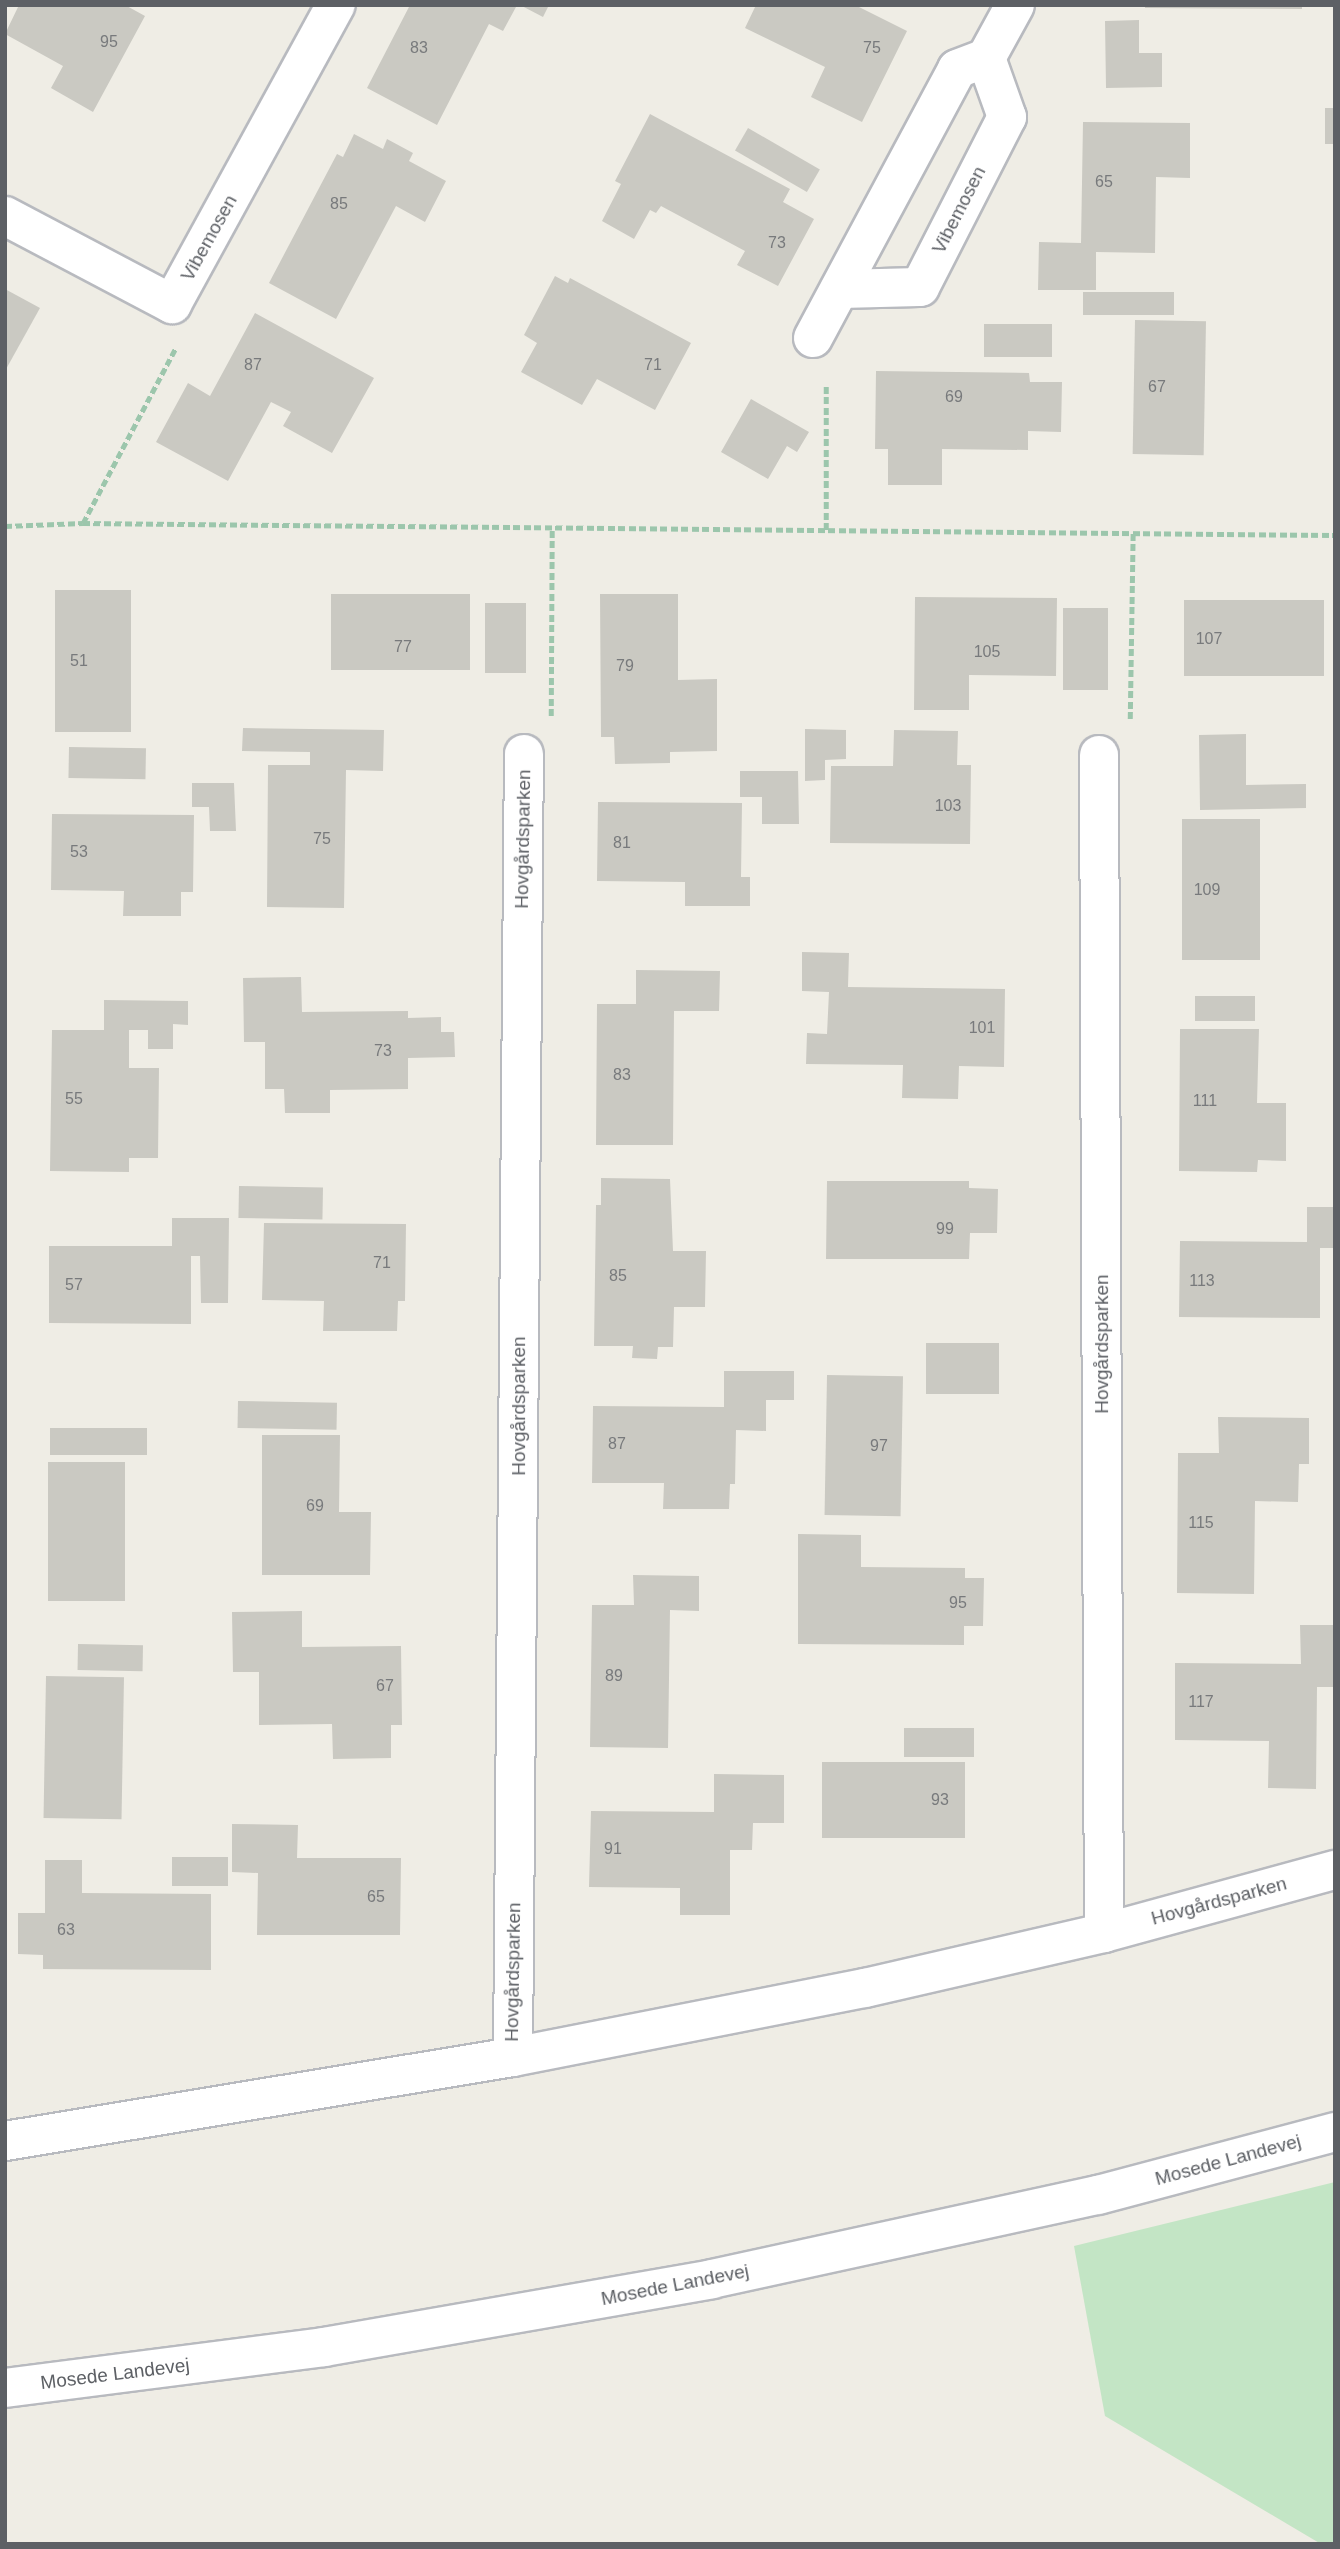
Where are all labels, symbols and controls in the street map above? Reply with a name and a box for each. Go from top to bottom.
house number: 95 [100,32,118,52]
house number: 83 [410,38,428,58]
house number: 75 [863,38,881,58]
street label: Vibemosen [927,163,991,257]
house number: 65 [1095,172,1113,192]
street label: Vibemosen [176,191,242,285]
house number: 85 [330,194,348,214]
house number: 73 [768,233,786,253]
house number: 87 [244,355,262,375]
house number: 71 [644,355,662,375]
house number: 67 [1148,377,1166,397]
house number: 69 [945,387,963,407]
house number: 107 [1196,629,1222,649]
house number: 77 [394,637,412,657]
house number: 105 [974,642,1000,662]
house number: 51 [70,651,88,671]
house number: 79 [616,656,634,676]
street label: Hovgårdsparken [510,769,536,909]
house number: 103 [935,796,961,816]
house number: 75 [313,829,331,849]
house number: 81 [613,833,631,853]
house number: 53 [70,842,88,862]
house number: 109 [1194,880,1220,900]
house number: 101 [969,1018,995,1038]
house number: 73 [374,1041,392,1061]
house number: 83 [613,1065,631,1085]
house number: 55 [65,1089,83,1109]
house number: 111 [1193,1091,1217,1111]
house number: 99 [936,1219,954,1239]
house number: 71 [373,1253,391,1273]
house number: 85 [609,1266,627,1286]
house number: 113 [1189,1271,1215,1291]
street label: Hovgårdsparken [1091,1274,1113,1414]
house number: 57 [65,1275,83,1295]
street label: Hovgårdsparken [508,1336,530,1476]
house number: 87 [608,1434,626,1454]
house number: 97 [870,1436,888,1456]
house number: 69 [306,1496,324,1516]
house number: 115 [1188,1513,1214,1533]
house number: 95 [949,1593,967,1613]
house number: 89 [605,1666,623,1686]
house number: 67 [376,1676,394,1696]
house number: 117 [1188,1692,1214,1712]
house number: 93 [931,1790,949,1810]
house number: 91 [604,1839,622,1859]
street label: Hovgårdsparken [1149,1872,1289,1930]
house number: 65 [367,1887,385,1907]
street label: Hovgårdsparken [500,1902,526,2042]
house number: 63 [57,1920,75,1940]
street label: Mosede Landevej [1153,2130,1303,2190]
street label: Mosede Landevej [599,2259,751,2311]
street label: Mosede Landevej [39,2354,191,2394]

